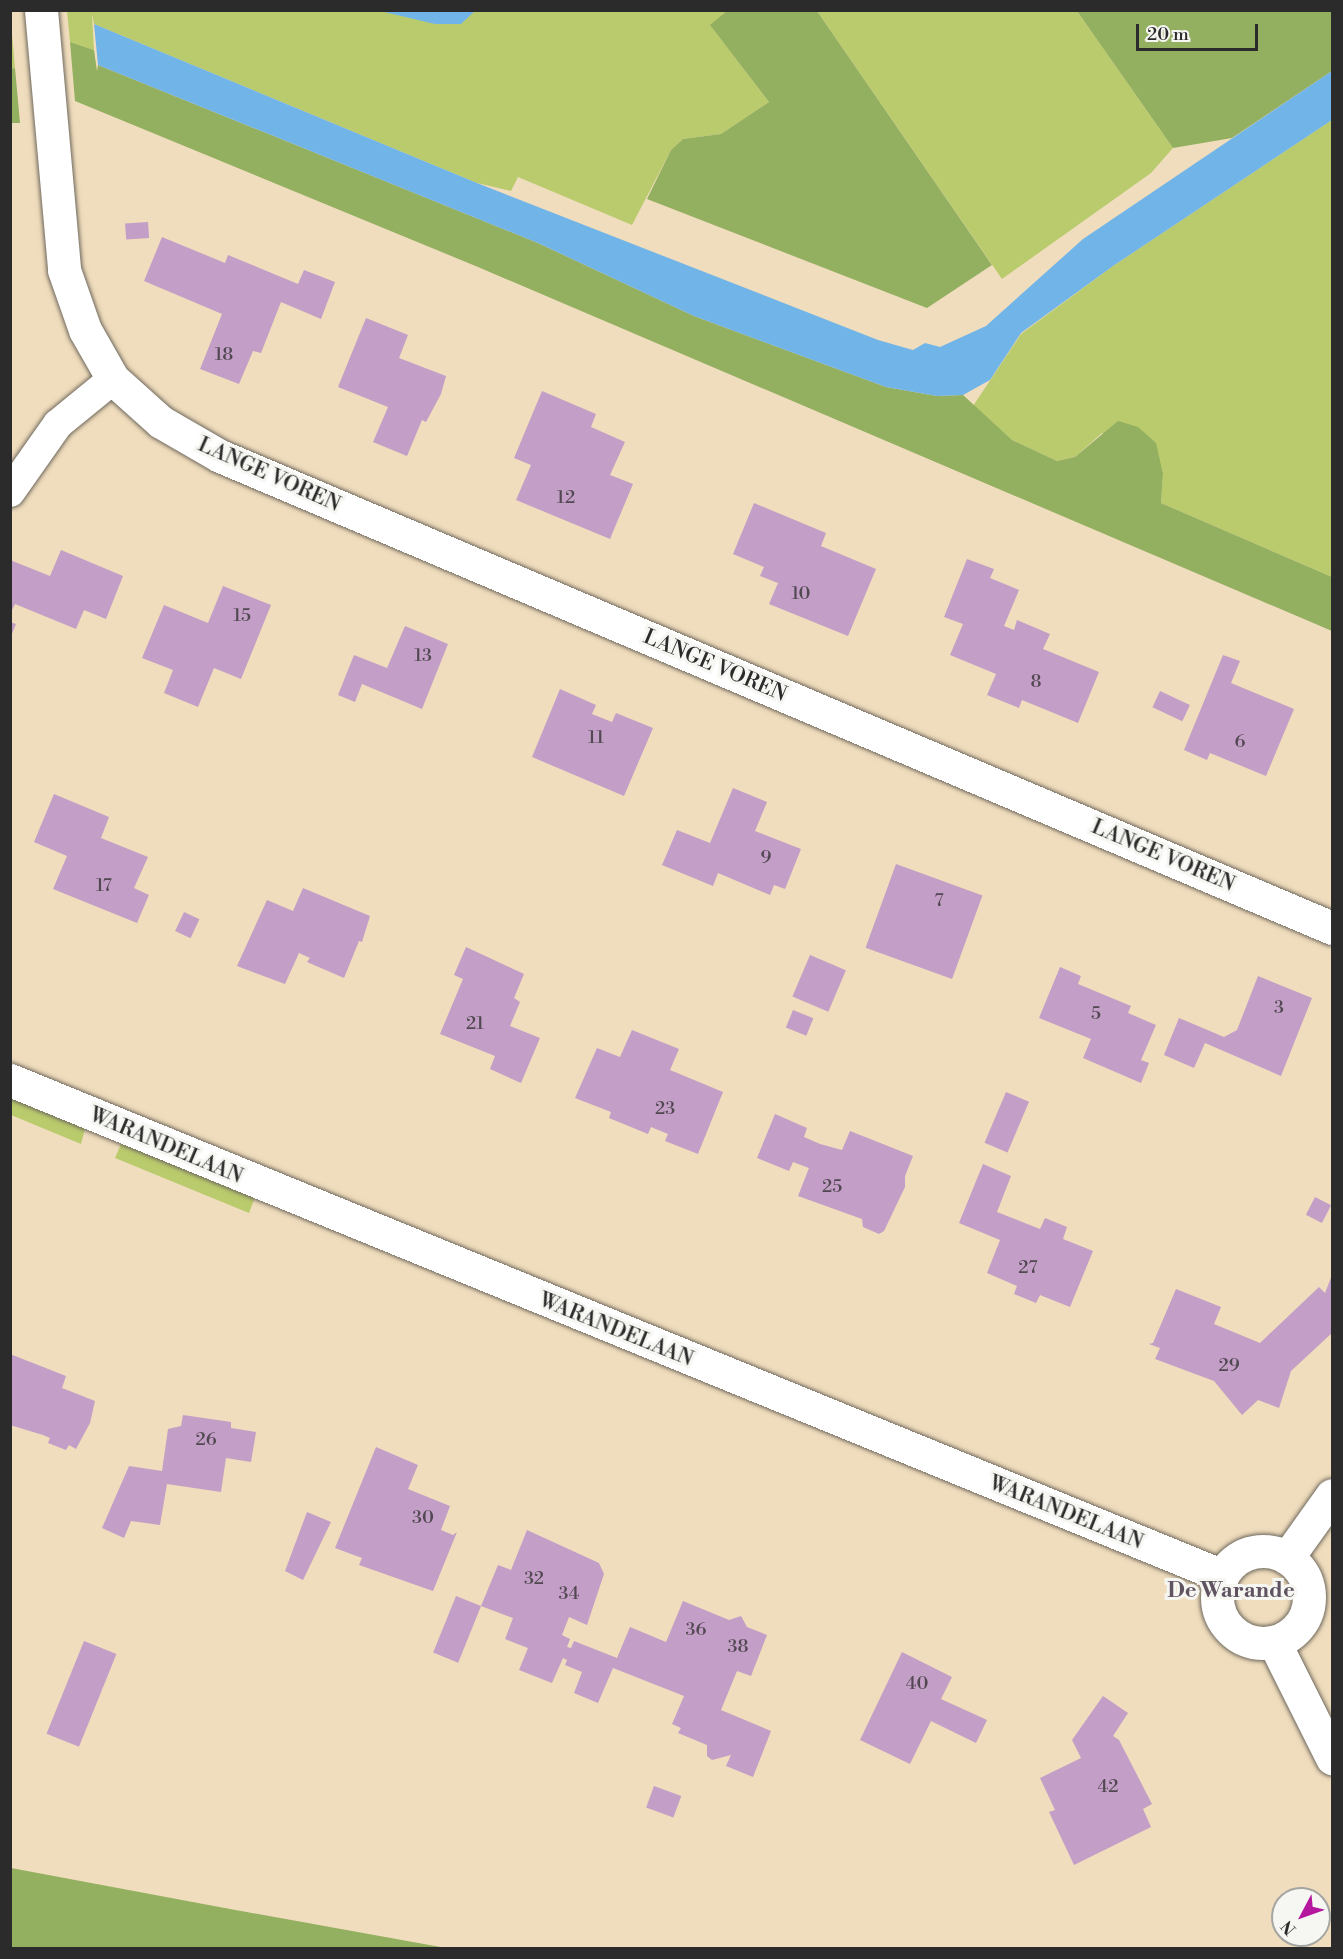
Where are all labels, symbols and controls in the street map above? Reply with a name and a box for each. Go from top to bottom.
scale bar [1139,12,1260,50]
text: 20 m [1147,23,1189,46]
house number: 18 [215,344,233,366]
street label: LANGE VOREN [194,432,344,518]
house number: 12 [557,487,575,509]
house number: 10 [791,583,811,605]
house number: 15 [233,605,251,627]
street label: LANGE VOREN [640,624,790,708]
house number: 13 [414,645,432,667]
house number: 8 [1030,671,1042,693]
house number: 11 [588,727,604,749]
house number: 6 [1235,731,1245,753]
street label: LANGE VOREN [1088,814,1238,898]
house number: 9 [761,847,771,869]
house number: 17 [96,875,112,897]
house number: 7 [934,890,944,912]
house number: 3 [1274,997,1284,1019]
house number: 5 [1091,1003,1101,1025]
house number: 21 [466,1013,484,1035]
house number: 23 [655,1098,675,1120]
street label: WARANDELAAN [86,1102,246,1190]
house number: 25 [822,1176,842,1198]
house number: 27 [1018,1257,1038,1279]
street label: WARANDELAAN [535,1288,697,1372]
house number: 29 [1218,1355,1240,1377]
house number: 26 [195,1429,217,1451]
street label: WARANDELAAN [985,1471,1147,1555]
house number: 30 [412,1507,434,1529]
house number: 32 [524,1568,544,1590]
district label: De Warande [1167,1578,1295,1604]
house number: 34 [559,1583,579,1605]
house number: 36 [686,1619,706,1641]
house number: 38 [728,1636,748,1658]
house number: 40 [906,1673,928,1695]
house number: 42 [1098,1776,1118,1798]
north arrow [1271,1887,1331,1947]
text: N [1277,1916,1301,1939]

